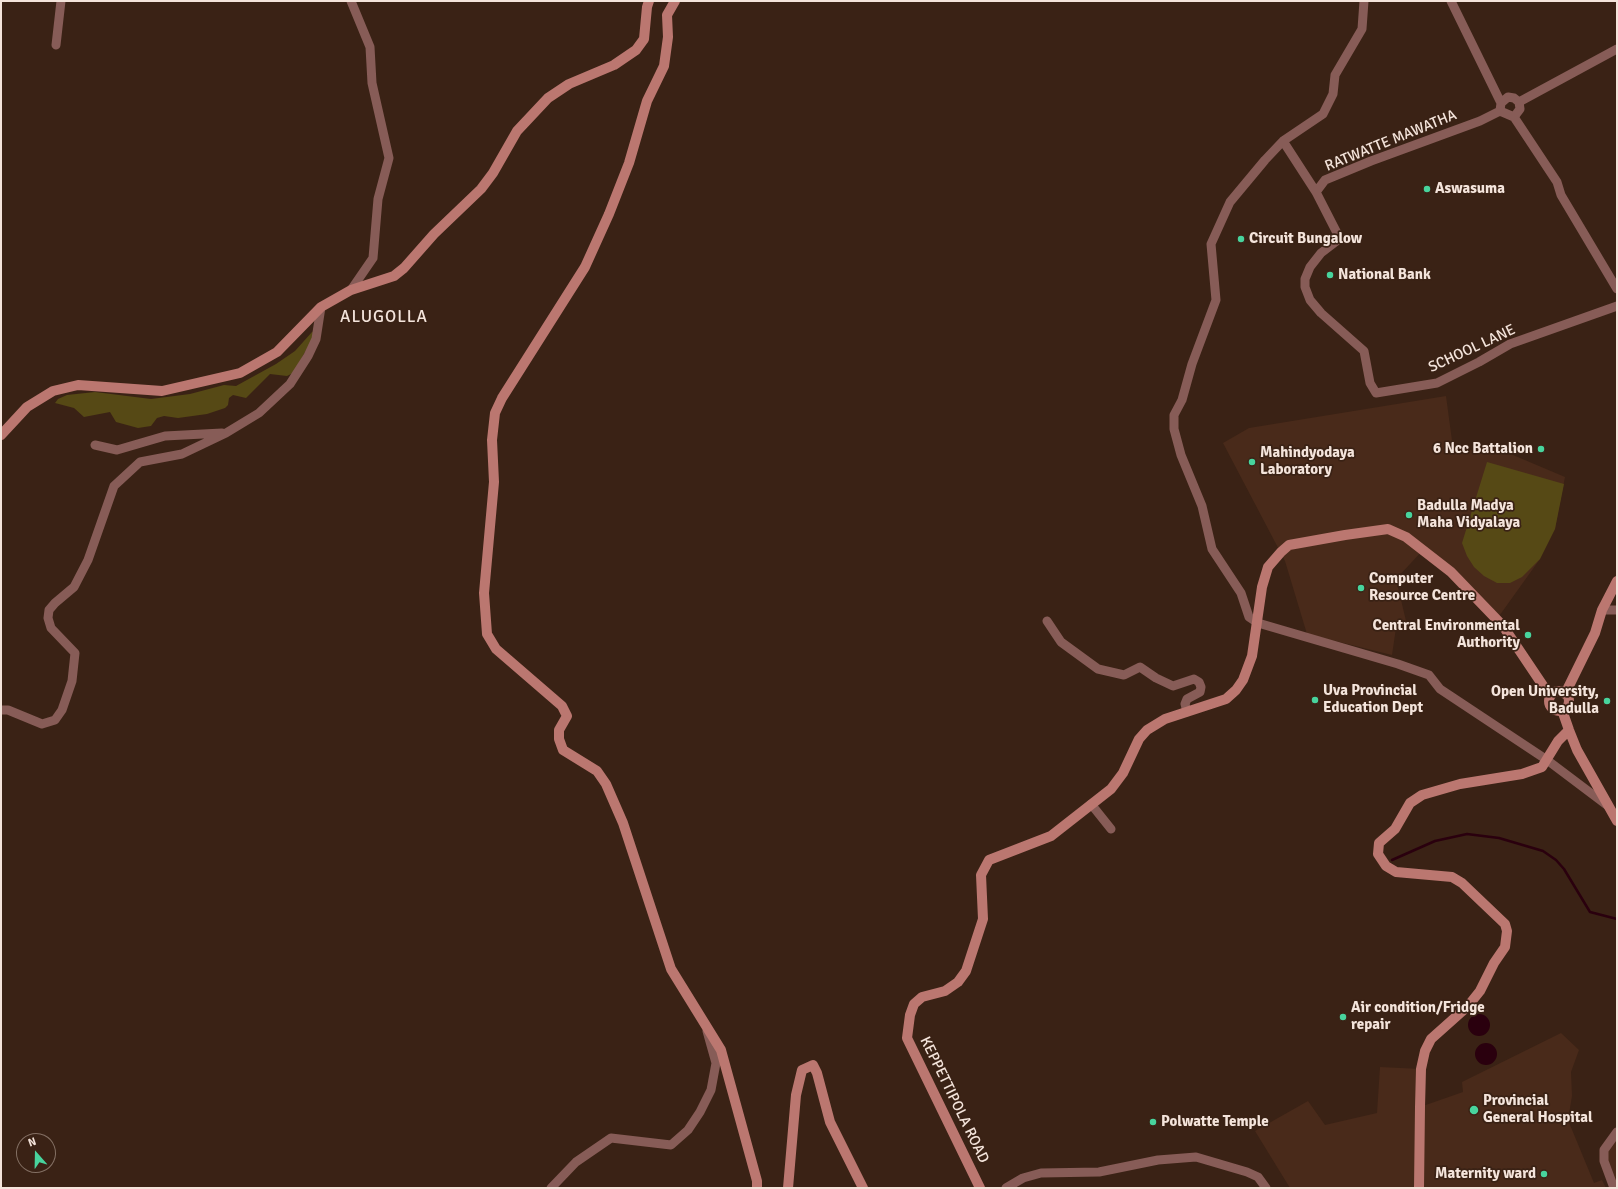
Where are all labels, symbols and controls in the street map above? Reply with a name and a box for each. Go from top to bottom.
street label: RATWATTE MAWATHA [1323,106,1459,176]
place label: Aswasuma [1435,180,1505,198]
marker: Aswasuma [1422,184,1432,194]
place label: Circuit Bungalow [1249,230,1362,248]
marker: Circuit Bungalow [1236,234,1246,244]
place label: National Bank [1338,266,1431,284]
marker: National Bank [1325,270,1335,280]
district label: ALUGOLLA [340,308,428,328]
street label: SCHOOL LANE [1426,321,1518,377]
place label: 6 Ncc Battalion [1433,440,1533,458]
place label: Mahindyodaya Laboratory [1260,444,1355,479]
marker: 6 Ncc Battalion [1536,444,1546,454]
marker: Mahindyodaya Laboratory [1247,457,1257,467]
place label: Badulla Madya Maha Vidyalaya [1417,497,1520,532]
marker: Badulla Madya Maha Vidyalaya [1404,510,1414,520]
place label: Computer Resource Centre [1369,570,1475,605]
marker: Computer Resource Centre [1356,583,1366,593]
place label: Central Environmental Authority [1373,617,1520,652]
marker: Central Environmental Authority [1523,630,1533,640]
place label: Uva Provincial Education Dept [1323,682,1423,717]
place label: Open University, Badulla [1491,683,1599,718]
marker: Uva Provincial Education Dept [1310,695,1320,705]
marker: Open University, Badulla [1602,696,1612,706]
place label: Air condition/Fridge repair [1351,999,1485,1034]
marker: Air condition/Fridge repair [1338,1012,1348,1022]
street label: KEPPETTIPOLA ROAD [916,1034,992,1166]
place label: Provincial General Hospital [1483,1092,1593,1127]
marker: Provincial General Hospital [1468,1104,1480,1116]
place label: Polwatte Temple [1161,1113,1269,1131]
marker: Polwatte Temple [1148,1117,1158,1127]
north arrow [16,1133,56,1173]
text: N [26,1135,38,1150]
place label: Maternity ward [1435,1165,1536,1183]
marker: Maternity ward [1539,1169,1549,1179]

